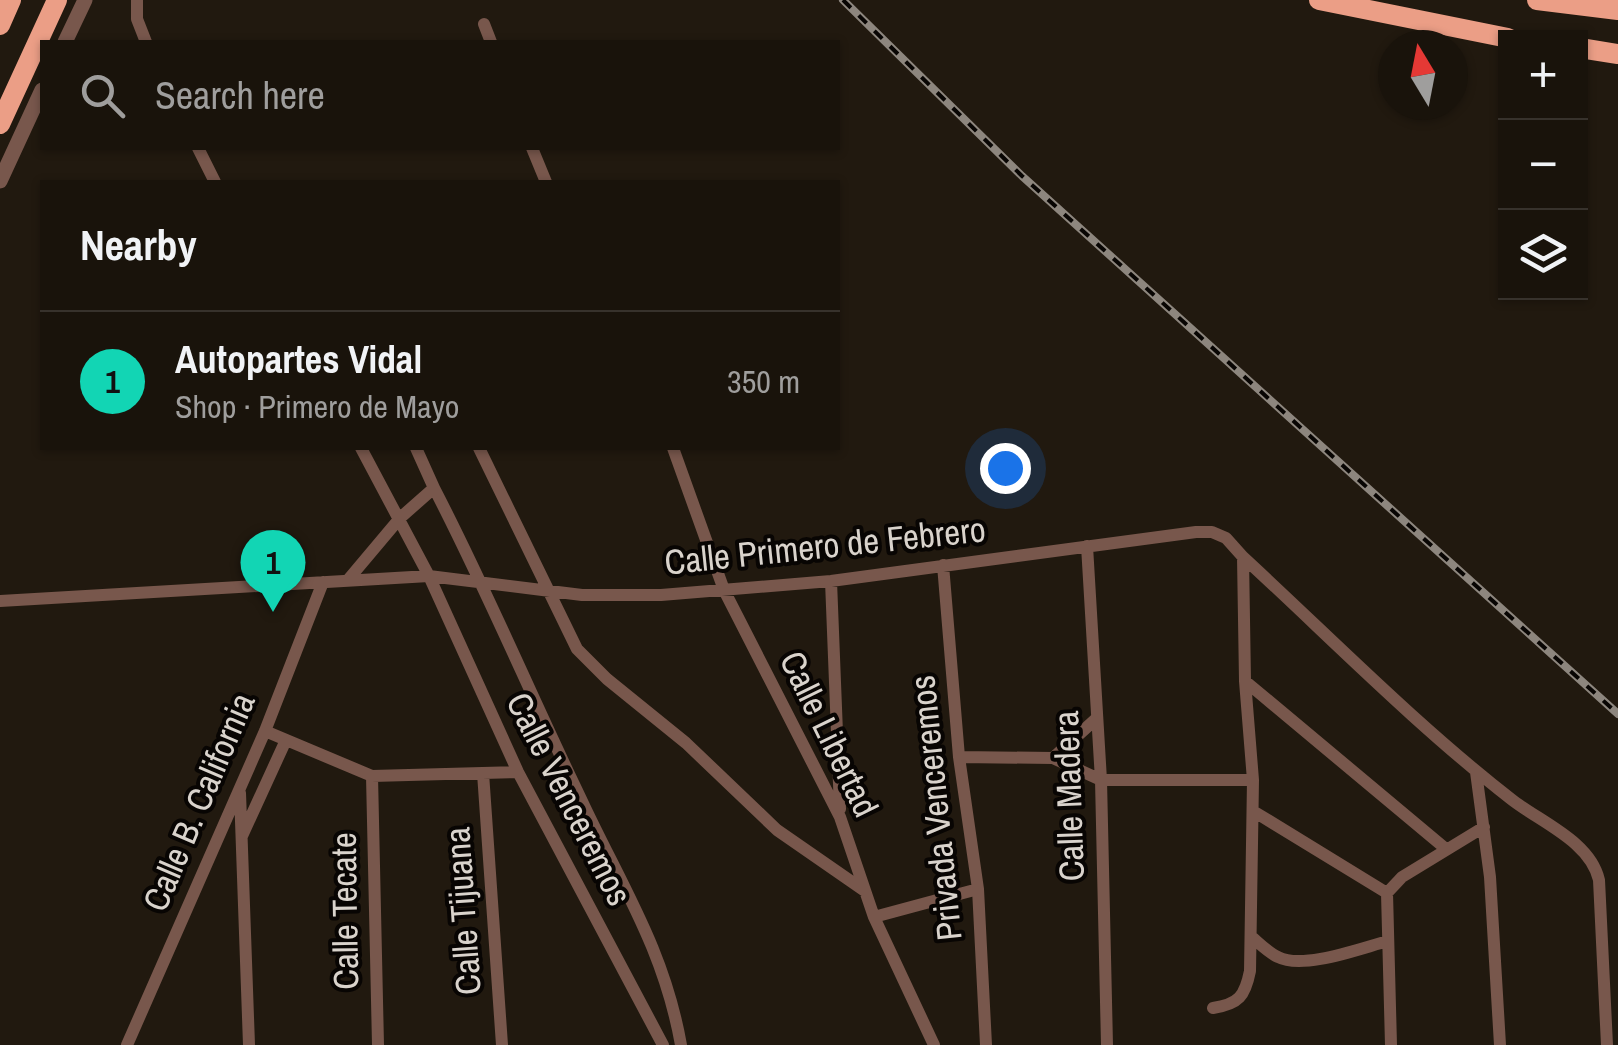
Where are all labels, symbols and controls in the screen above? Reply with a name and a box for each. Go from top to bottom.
north arrow [1378,30,1468,120]
map controls [1498,30,1588,300]
button: + [1498,30,1588,120]
search box [40,40,840,150]
icon: search [75,68,130,123]
text: Search here [155,70,325,121]
button: − [1498,120,1588,210]
button: layers [1498,210,1588,300]
text: Nearby [80,217,197,273]
text: Autopartes Vidal [175,334,422,385]
text: 1 [105,360,120,403]
text: 350 m [727,360,800,403]
text: Shop · Primero de Mayo [175,385,459,428]
your location [980,443,1031,494]
street label: Calle Primero de Febrero [662,505,988,586]
pin: 1 [240,530,306,612]
street label: Calle Libertad [769,643,890,824]
street label: Privada Venceremos [898,673,973,943]
street label: Calle Venceremos [496,684,643,913]
street label: Calle B. California [131,685,266,918]
street label: Calle Madera [1042,710,1095,882]
street label: Calle Tijuana [433,826,492,996]
street label: Calle Tecate [320,832,369,990]

